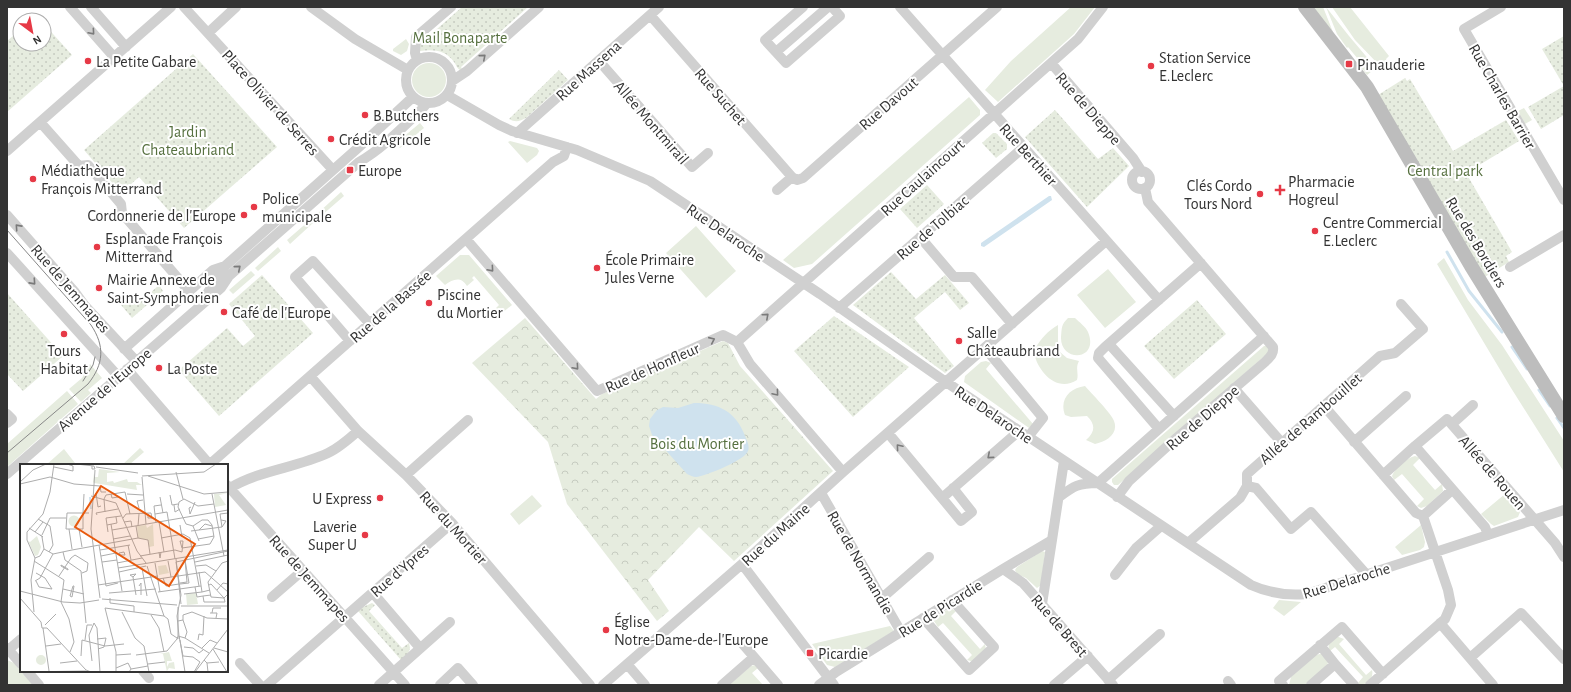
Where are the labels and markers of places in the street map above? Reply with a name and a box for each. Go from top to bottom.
place label: Station Service E.Leclerc [1159,50,1251,84]
place label: La Petite Gabare [96,54,196,70]
marker: La Petite Gabare [83,56,93,66]
place label: Pinauderie [1357,57,1425,73]
marker: Pinauderie [1344,59,1354,69]
marker: Station Service E.Leclerc [1146,61,1156,71]
place label: B.Butchers [373,108,439,124]
marker: B.Butchers [360,110,370,120]
place label: Crédit Agricole [339,132,431,148]
marker: Crédit Agricole [326,134,336,144]
place label: Médiathèque François Mitterrand [41,163,162,197]
place label: Europe [358,163,402,179]
marker: Europe [345,165,355,175]
marker: Médiathèque François Mitterrand [28,174,38,184]
place label: Pharmacie Hogreul [1288,174,1355,208]
place label: Clés Cordo Tours Nord [1184,178,1252,212]
marker: Pharmacie Hogreul [1275,185,1285,195]
marker: Clés Cordo Tours Nord [1255,189,1265,199]
place label: Police municipale [262,191,332,225]
marker: Police municipale [249,202,259,212]
place label: Cordonnerie de l'Europe [88,208,236,224]
marker: Cordonnerie de l'Europe [239,210,249,220]
place label: Centre Commercial E.Leclerc [1323,215,1442,249]
marker: Centre Commercial E.Leclerc [1310,226,1320,236]
place label: Esplanade François Mitterrand [105,231,223,265]
marker: Esplanade François Mitterrand [92,242,102,252]
place label: École Primaire Jules Verne [605,250,694,286]
marker: École Primaire Jules Verne [592,263,602,273]
place label: Mairie Annexe de Saint-Symphorien [107,272,219,307]
marker: Mairie Annexe de Saint-Symphorien [94,283,104,293]
place label: Piscine du Mortier [437,287,504,321]
marker: Piscine du Mortier [424,298,434,308]
place label: Café de l'Europe [232,305,331,321]
marker: Café de l'Europe [219,307,229,317]
place label: Salle Châteaubriand [967,325,1060,359]
marker: Tours Habitat [59,329,69,339]
marker: Salle Châteaubriand [954,336,964,346]
place label: Tours Habitat [40,343,88,377]
place label: La Poste [167,361,217,377]
marker: La Poste [154,363,164,373]
place label: U Express [312,491,372,507]
marker: U Express [375,493,385,503]
place label: Laverie Super U [308,519,357,553]
marker: Laverie Super U [360,530,370,540]
place label: Église Notre-Dame-de-l'Europe [614,612,768,648]
marker: Église Notre-Dame-de-l'Europe [601,625,611,635]
place label: Picardie [818,646,868,662]
marker: Picardie [805,648,815,658]

